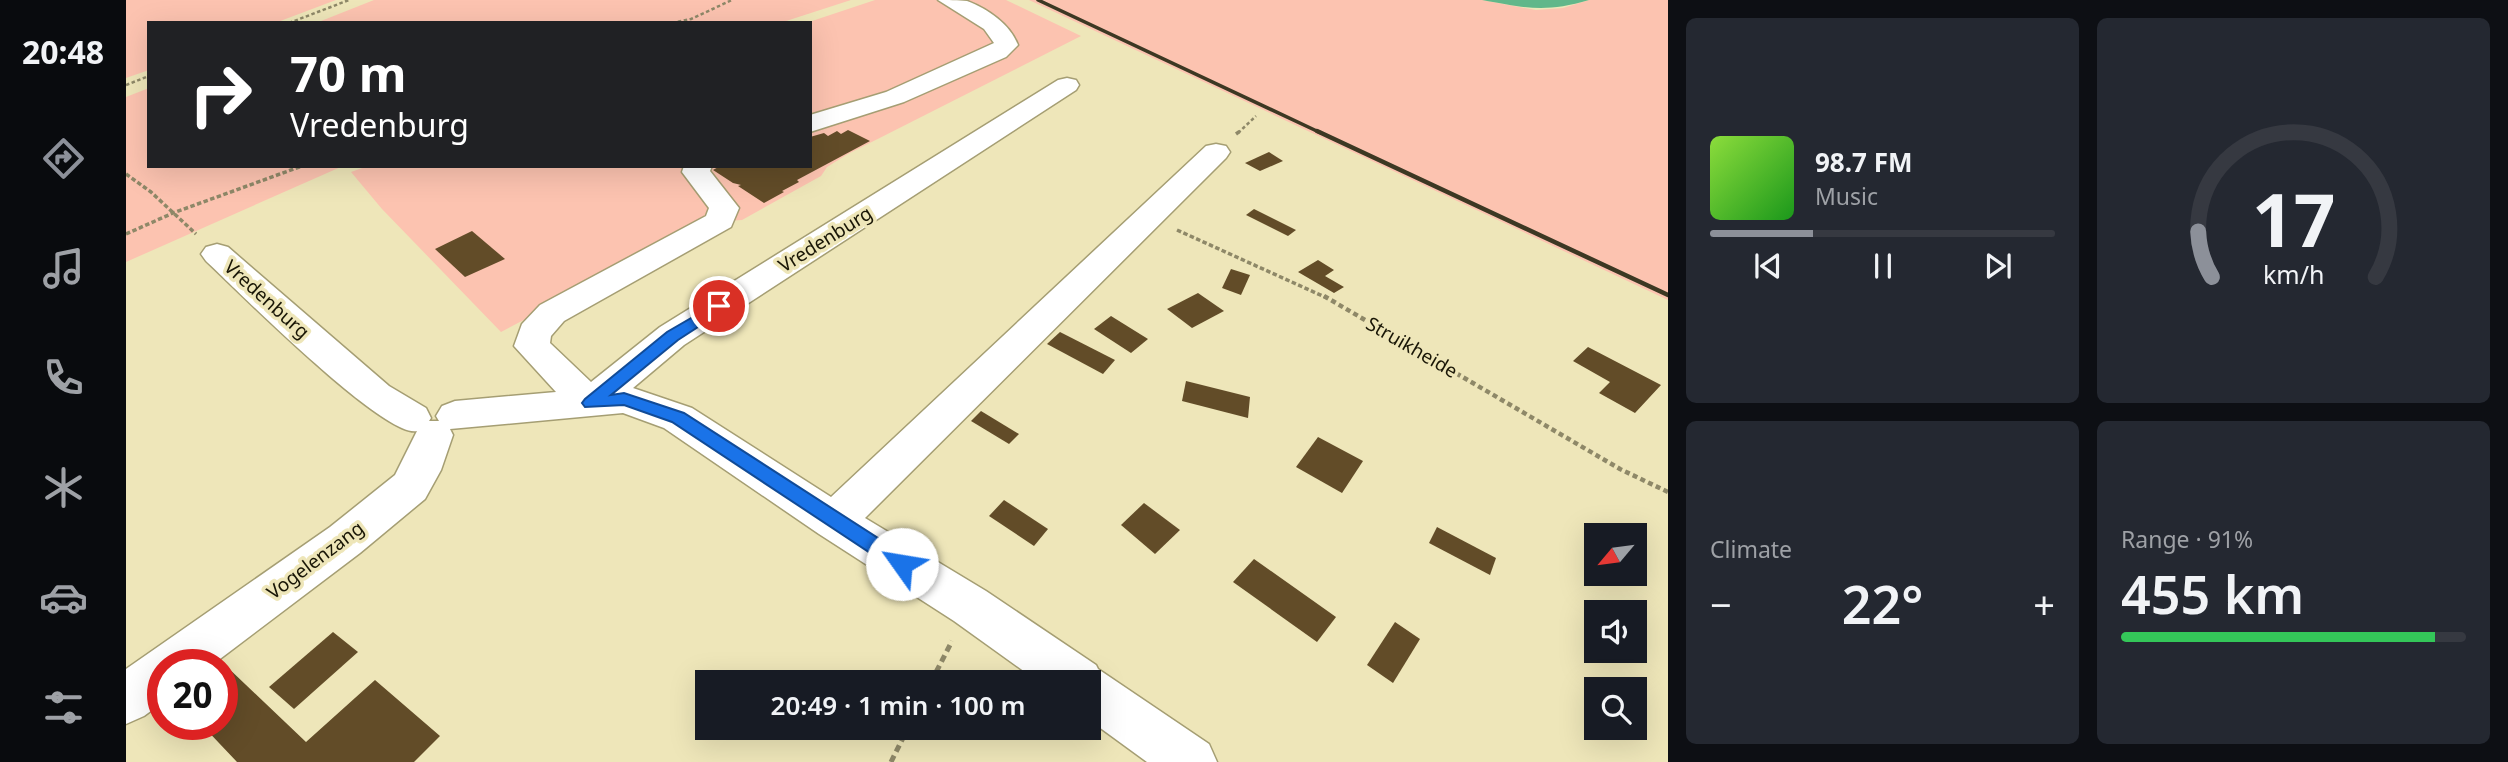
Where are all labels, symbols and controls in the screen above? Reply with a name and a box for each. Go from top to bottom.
text: 20:48 [22,30,104,73]
text: 70 m [290,40,407,106]
icon: right [175,49,266,140]
text: Vredenburg [290,103,469,146]
icon: directions [39,134,88,183]
text: 98.7 FM [1815,144,1912,180]
text: 17 [2252,169,2335,268]
text: Music [1815,180,1878,212]
street label: Vredenburg [773,200,877,278]
icon: music [39,244,88,293]
icon: previous [1749,247,1787,285]
icon: pause [1864,247,1902,285]
icon: next [1979,247,2017,285]
street label: Vredenburg [219,254,315,344]
text: km/h [2263,257,2324,291]
pin [689,276,749,336]
icon: arrive [700,287,738,325]
street label: Struikheide [1361,310,1463,384]
icon: phone [39,353,88,402]
icon: climate [39,463,88,512]
street label: Vogelenzang [261,515,369,605]
north arrow [1584,523,1647,586]
map controls [1584,523,1647,740]
text: Range · 91% [2121,523,2253,555]
position arrow [865,527,939,601]
text: Climate [1710,533,1792,565]
text: 455 km [2121,558,2304,629]
text: 22° [1842,568,1923,639]
icon: car [39,573,88,622]
text: − [1710,578,1732,630]
text: + [2033,578,2055,630]
button: sound [1584,600,1647,663]
speed limit sign: 20 [147,649,238,740]
button: search [1584,677,1647,740]
icon: filters [39,683,88,732]
text: 20:49 · 1 min · 100 m [771,687,1025,723]

